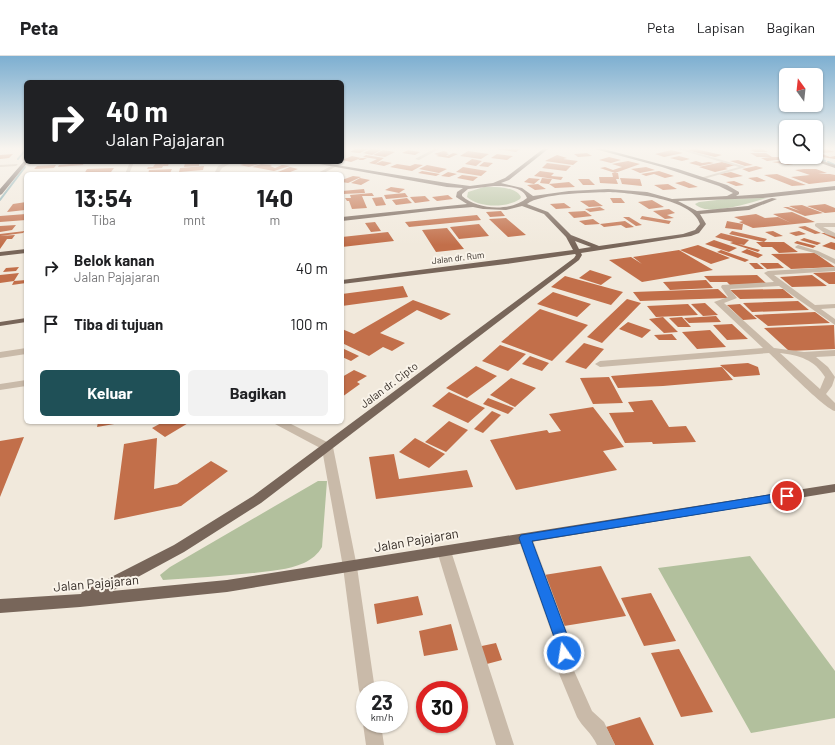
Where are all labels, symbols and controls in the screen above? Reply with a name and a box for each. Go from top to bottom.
text: Peta [20,16,58,39]
text: Peta [647,19,675,36]
text: Lapisan [697,19,745,36]
text: Bagikan [767,19,815,36]
north arrow [779,68,823,112]
map controls [779,68,823,164]
text: 40 m [106,94,168,128]
icon: right [40,96,92,148]
button: search [779,120,823,164]
text: Jalan Pajajaran [106,128,225,150]
text: 13:54 [75,183,132,212]
text: 1 [190,183,199,212]
text: 140 [257,183,293,212]
text: Tiba [91,212,116,228]
text: mnt [183,212,206,228]
text: m [269,212,280,228]
street label: Jalan dr. Rum [431,249,485,266]
text: Belok kanan [74,251,154,269]
icon: right [40,257,62,279]
text: 40 m [296,259,328,277]
text: Jalan Pajajaran [74,269,160,285]
icon: arrive [40,313,62,335]
text: Tiba di tujuan [74,315,163,333]
text: 100 m [290,315,328,333]
street label: Jalan dr. Cipto [357,359,420,410]
button: Keluar [40,370,180,416]
button: Bagikan [188,370,328,416]
pin [770,479,804,513]
icon: arrive [776,485,798,507]
street label: Jalan Pajajaran [372,525,460,555]
street label: Jalan Pajajaran [53,571,139,595]
position arrow [543,632,585,674]
speed limit sign: 30 [416,681,468,733]
text: 23 [371,690,393,714]
text: km/h [371,711,393,723]

